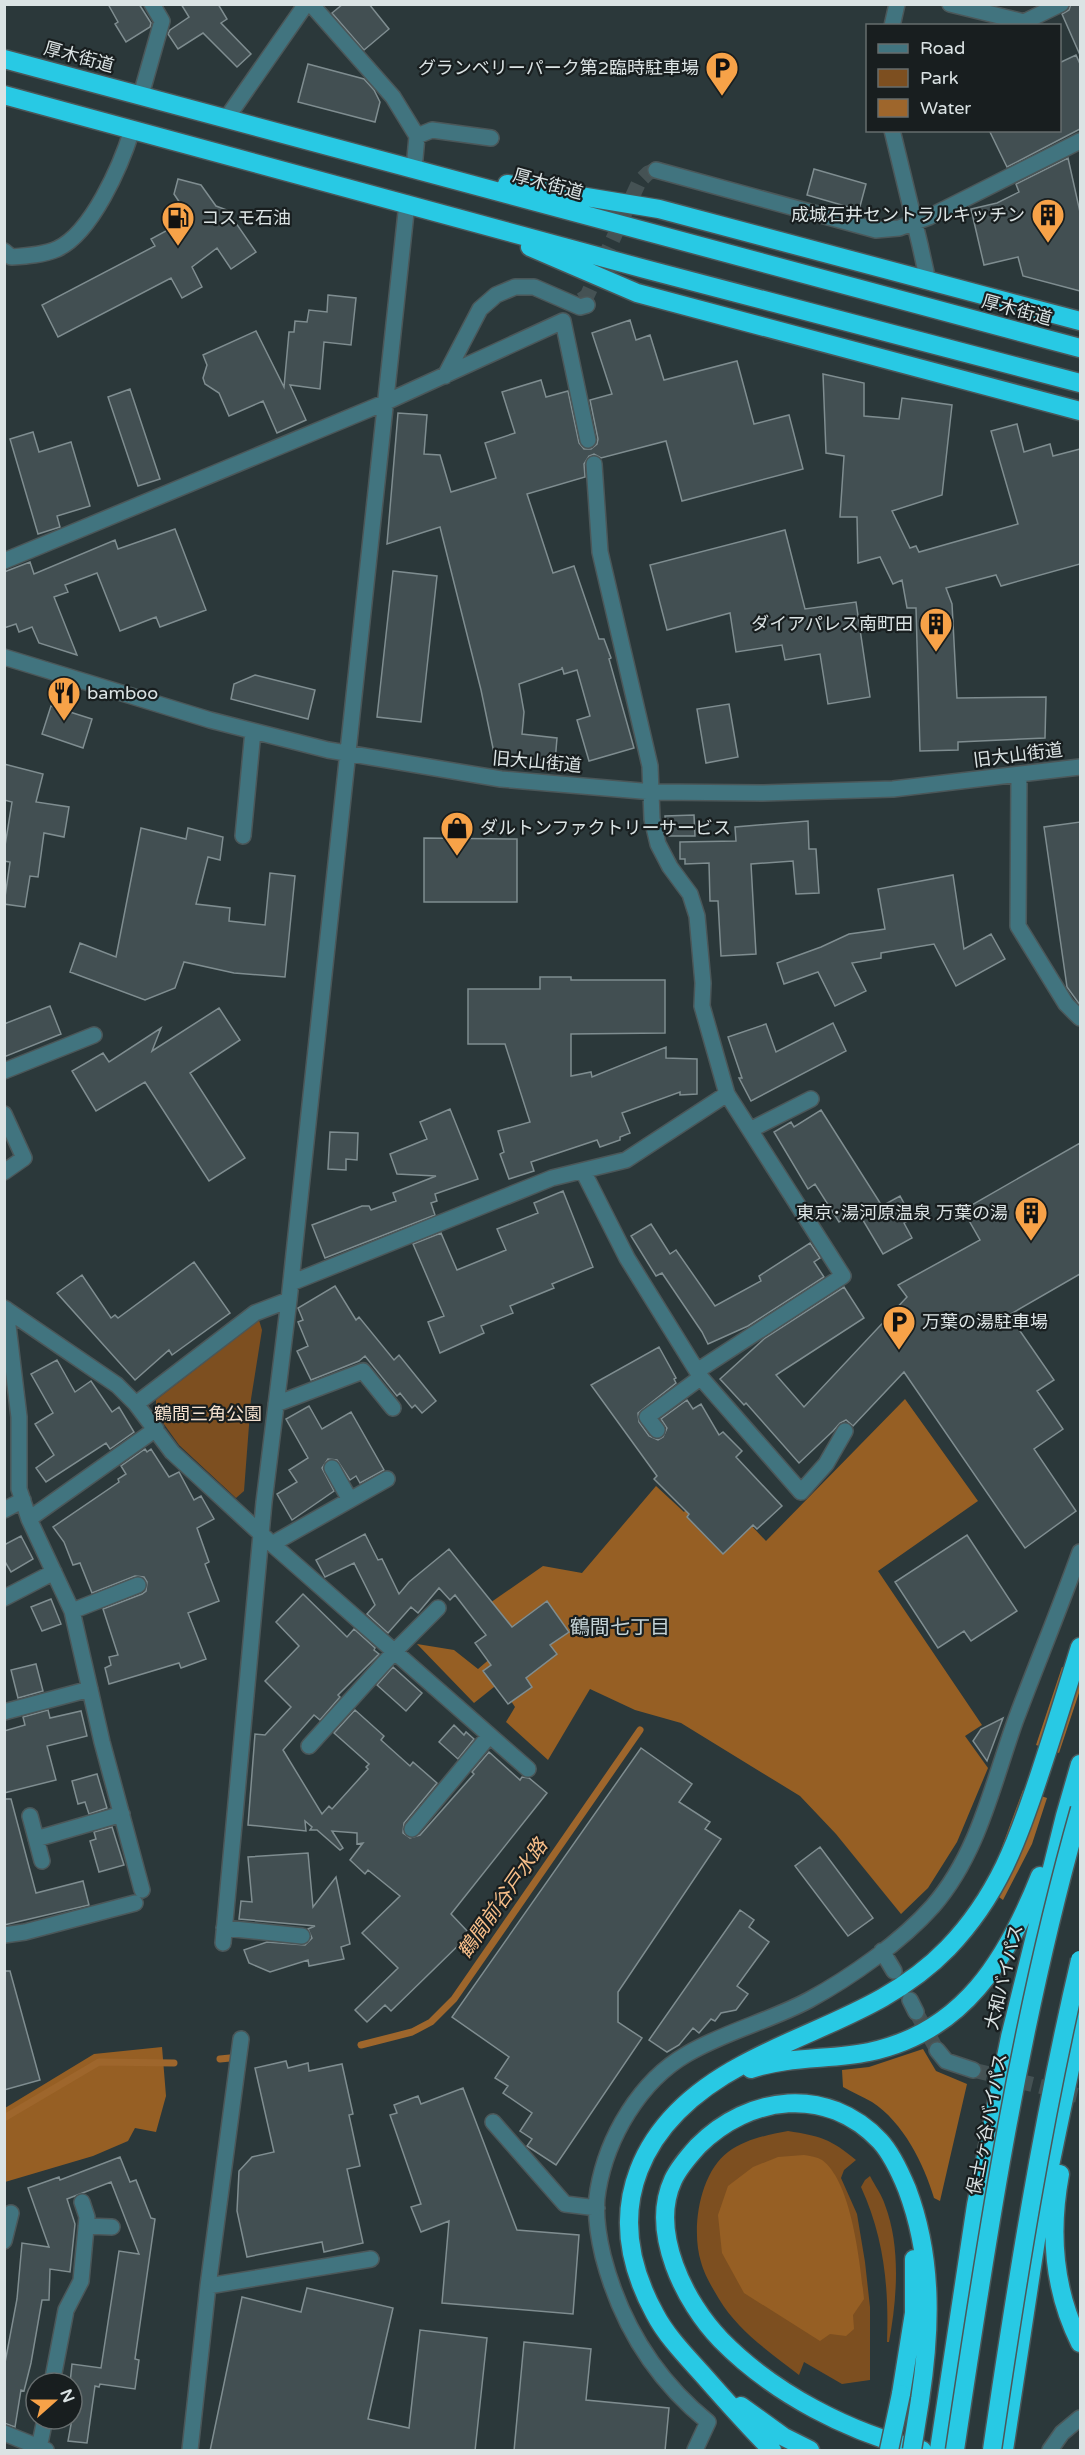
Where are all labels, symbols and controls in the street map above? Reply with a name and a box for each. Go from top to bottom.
legend [866,24,1061,132]
street label: 厚木街道 [41,37,117,77]
text: Road [920,37,965,59]
parking icon: グランベリーパーク第2臨時駐車場 [704,50,740,97]
place label: グランベリーパーク第2臨時駐車場 [418,57,699,79]
text: Park [920,67,959,89]
text: Water [920,97,971,119]
street label: 厚木街道 [510,164,586,204]
building icon: 成城石井セントラルキッチン [1030,197,1066,244]
fuel station icon: コスモ石油 [160,200,196,247]
place label: 成城石井セントラルキッチン [791,204,1025,226]
place label: コスモ石油 [201,207,291,229]
street label: 厚木街道 [979,290,1055,330]
building icon: ダイアパレス南町田 [918,606,954,653]
place label: ダイアパレス南町田 [751,613,913,635]
restaurant icon: bamboo [46,675,82,722]
place label: bamboo [87,682,158,704]
street label: 旧大山街道 [972,739,1064,771]
street label: 旧大山街道 [491,747,583,777]
shop icon: ダルトンファクトリーサービス [439,810,475,857]
place label: ダルトンファクトリーサービス [480,817,731,839]
building icon: 東京･湯河原温泉 万葉の湯 [1013,1195,1049,1242]
place label: 東京･湯河原温泉 万葉の湯 [796,1202,1008,1224]
parking icon: 万葉の湯駐車場 [881,1304,917,1351]
place label: 万葉の湯駐車場 [922,1311,1048,1333]
park label: 鶴間三角公園 [154,1403,262,1425]
district label: 鶴間七丁目 [570,1616,670,1640]
water label: 鶴間前谷戸水路 [453,1833,554,1963]
street label: 大和バイパス [980,1922,1028,2032]
street label: 保土ヶ谷バイパス [962,2051,1012,2197]
north arrow [24,2371,84,2431]
text: N [55,2386,79,2406]

